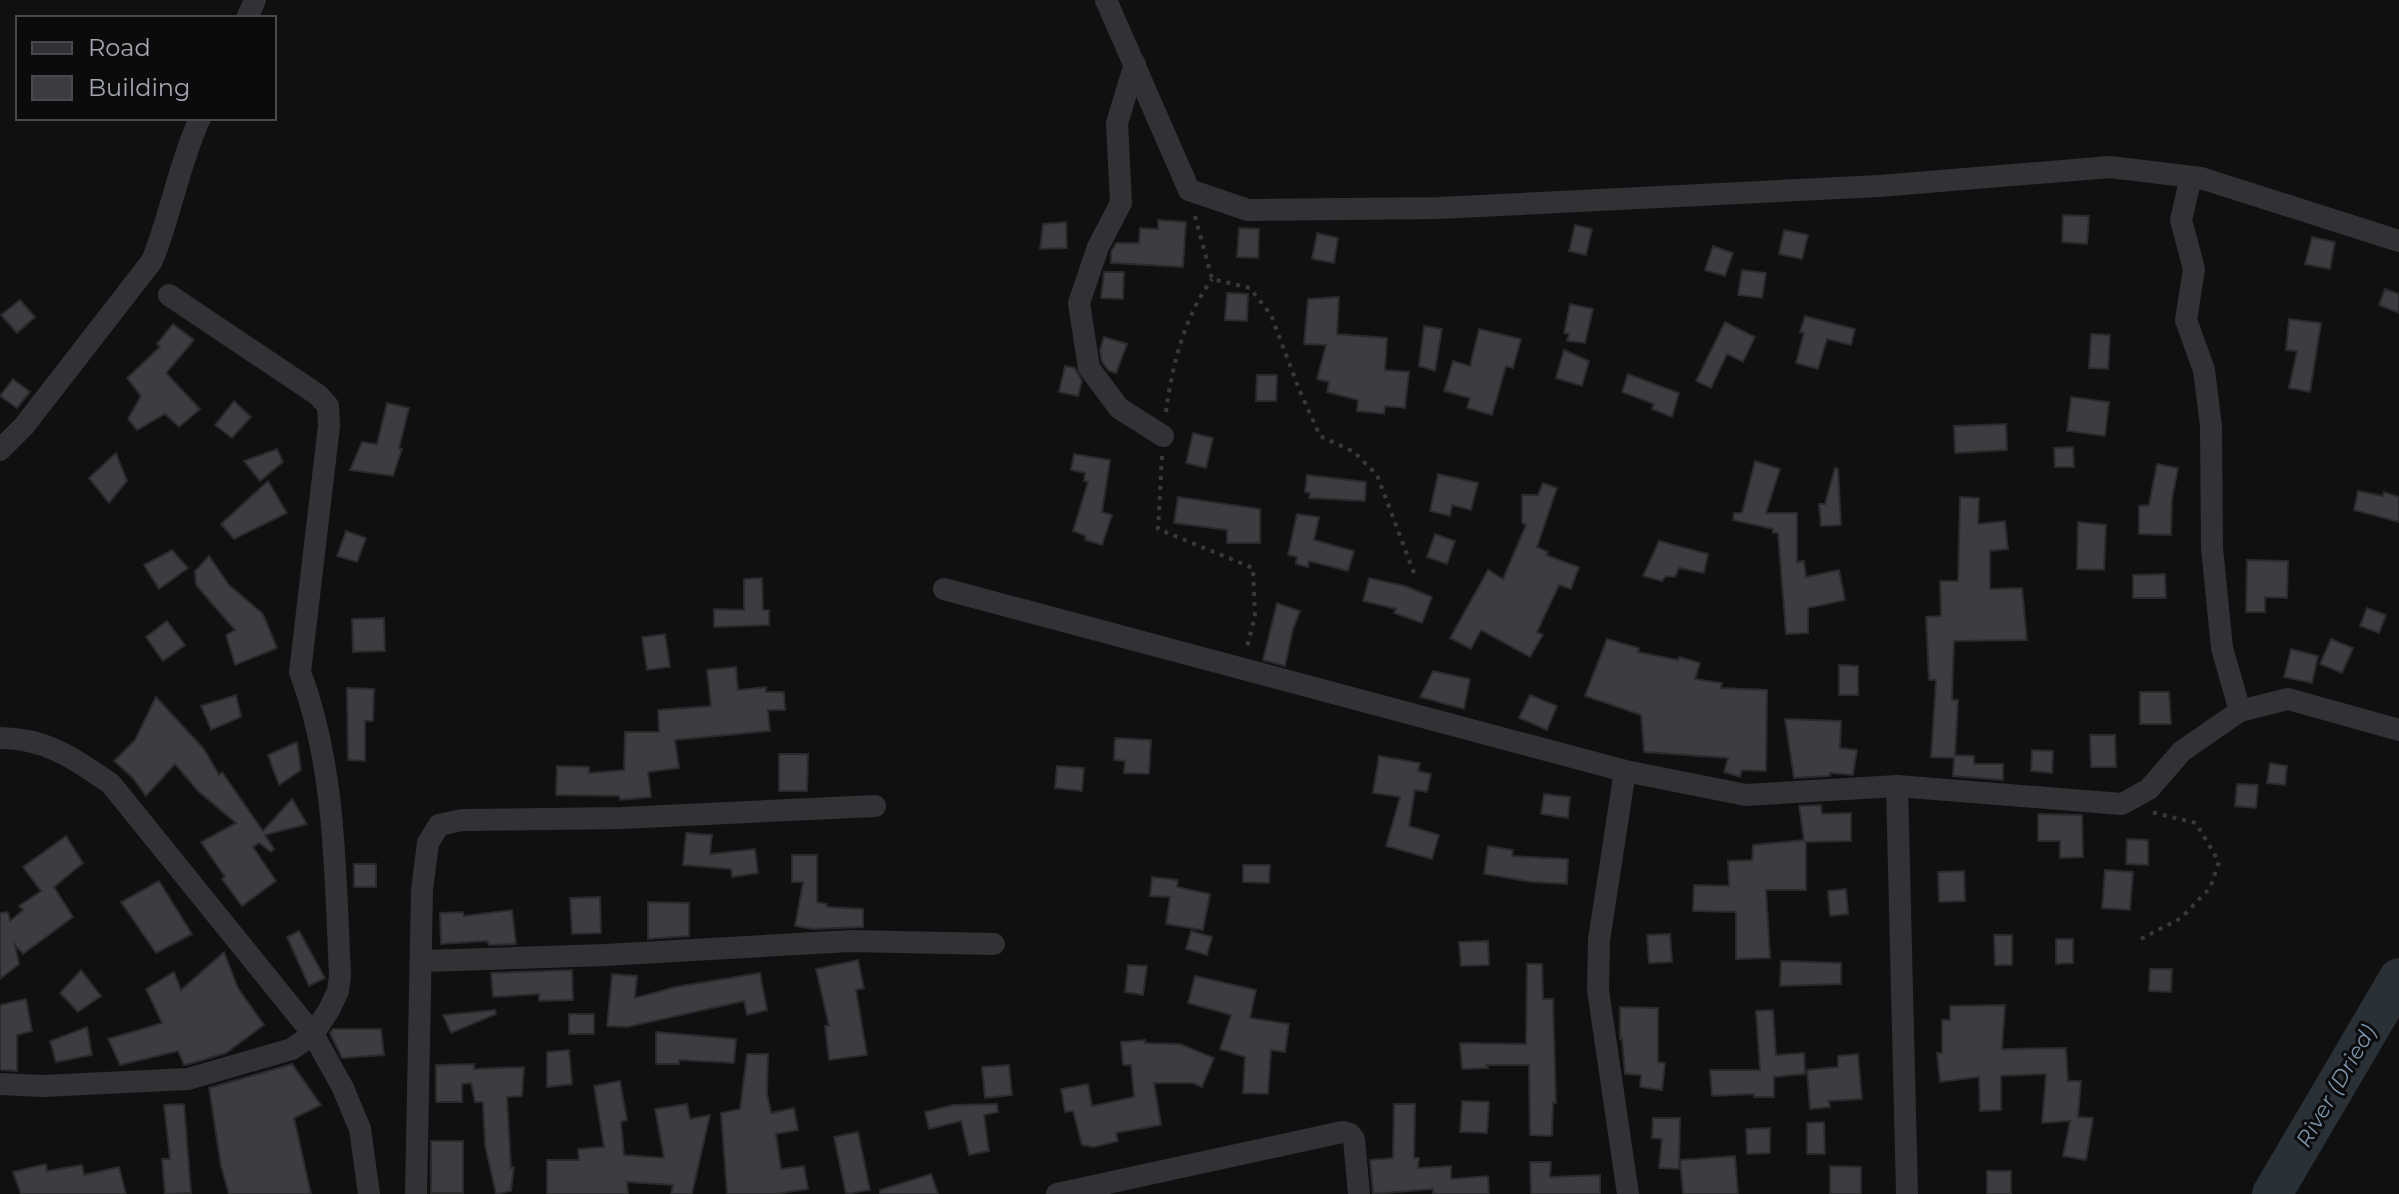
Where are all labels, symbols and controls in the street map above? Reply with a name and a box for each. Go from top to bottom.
legend [16,16,276,120]
text: Road [88,33,151,62]
text: Building [88,73,191,102]
water label: River (Dried) [2290,1020,2382,1152]

